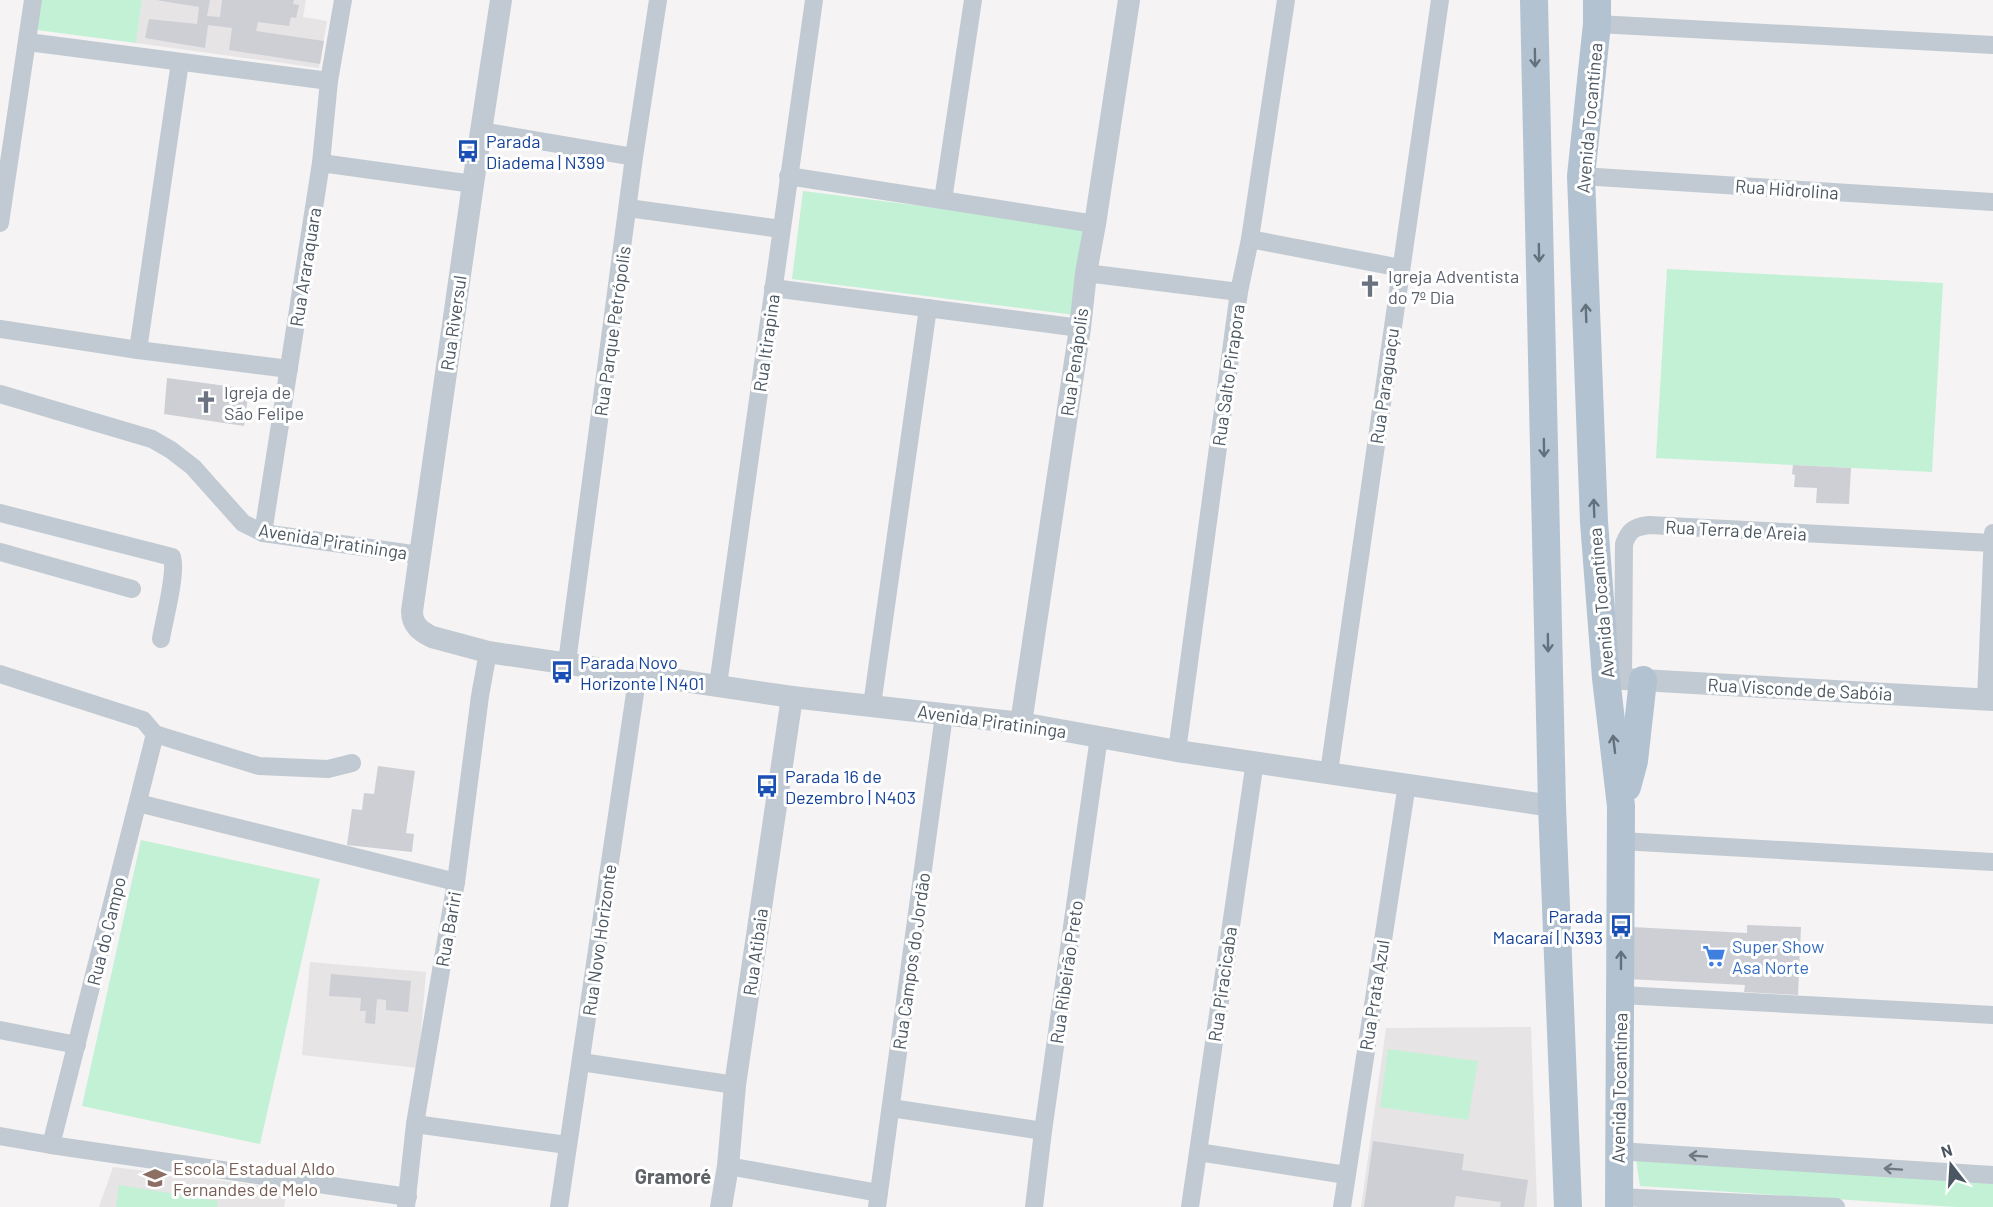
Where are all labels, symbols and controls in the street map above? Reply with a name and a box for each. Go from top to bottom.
street label: Avenida Tocantínea [1571,42,1607,194]
one-way arrow [1529,48,1541,68]
place label: Parada Diadema | N399 [486,130,605,173]
bus stop icon: Parada Diadema | N399 [455,138,481,164]
street label: Rua Hidrolina [1735,174,1839,204]
street label: Rua Araraquara [285,206,325,328]
one-way arrow [1534,243,1545,263]
street label: Rua Parque Petrópolis [589,244,635,418]
place label: Igreja Adventista do 7º Dia [1388,265,1519,308]
church icon: Igreja Adventista do 7º Dia [1357,273,1383,299]
street label: Rua Riversul [435,274,471,372]
street label: Rua Itirapina [748,293,784,393]
street label: Rua Salto Pirapora [1207,303,1249,447]
one-way arrow [1580,304,1592,324]
street label: Rua Penápolis [1056,306,1092,418]
street label: Rua Paraguaçu [1365,327,1403,445]
place label: Igreja de São Felipe [224,381,304,424]
church icon: Igreja de São Felipe [193,389,219,415]
one-way arrow [1538,438,1549,458]
one-way arrow [1588,498,1599,518]
street label: Rua Terra de Areia [1665,515,1807,545]
street label: Avenida Piratininga [257,518,409,564]
street label: Avenida Tocantínea [1583,527,1619,679]
one-way arrow [1542,633,1554,653]
place label: Parada Novo Horizonte | N401 [580,651,704,694]
bus stop icon: Parada Novo Horizonte | N401 [549,659,575,685]
street label: Rua Visconde de Sabóia [1707,673,1893,705]
street label: Avenida Piratininga [916,700,1068,742]
one-way arrow [1608,735,1619,754]
place label: Parada 16 de Dezembro | N403 [785,765,916,808]
bus stop icon: Parada 16 de Dezembro | N403 [754,773,780,799]
street label: Rua Novo Horizonte [577,863,621,1017]
street label: Rua Campos do Jordão [888,871,934,1051]
street label: Rua do Campo [82,874,130,988]
street label: Rua Bariri [431,890,465,968]
street label: Rua Ribeirão Preto [1045,899,1087,1045]
place label: Parada Macaraí | N393 [1493,905,1603,948]
street label: Rua Atibaia [738,907,772,997]
bus stop icon: Parada Macaraí | N393 [1608,913,1634,939]
street label: Rua Piracicaba [1203,925,1241,1043]
place label: Super Show Asa Norte [1732,935,1824,978]
street label: Rua Prata Azul [1354,938,1394,1052]
supermarket icon: Super Show Asa Norte [1701,943,1727,969]
one-way arrow [1615,950,1627,970]
street label: Avenida Tocantínea [1607,1012,1631,1164]
north arrow [1921,1135,1981,1195]
text: N [1939,1140,1954,1161]
one-way arrow [1689,1151,1709,1162]
place label: Escola Estadual Aldo Fernandes de Melo [173,1157,335,1200]
one-way arrow [1883,1163,1903,1174]
district label: Gramoré [635,1164,711,1188]
school or university icon: Escola Estadual Aldo Fernandes de Melo [142,1165,168,1191]

